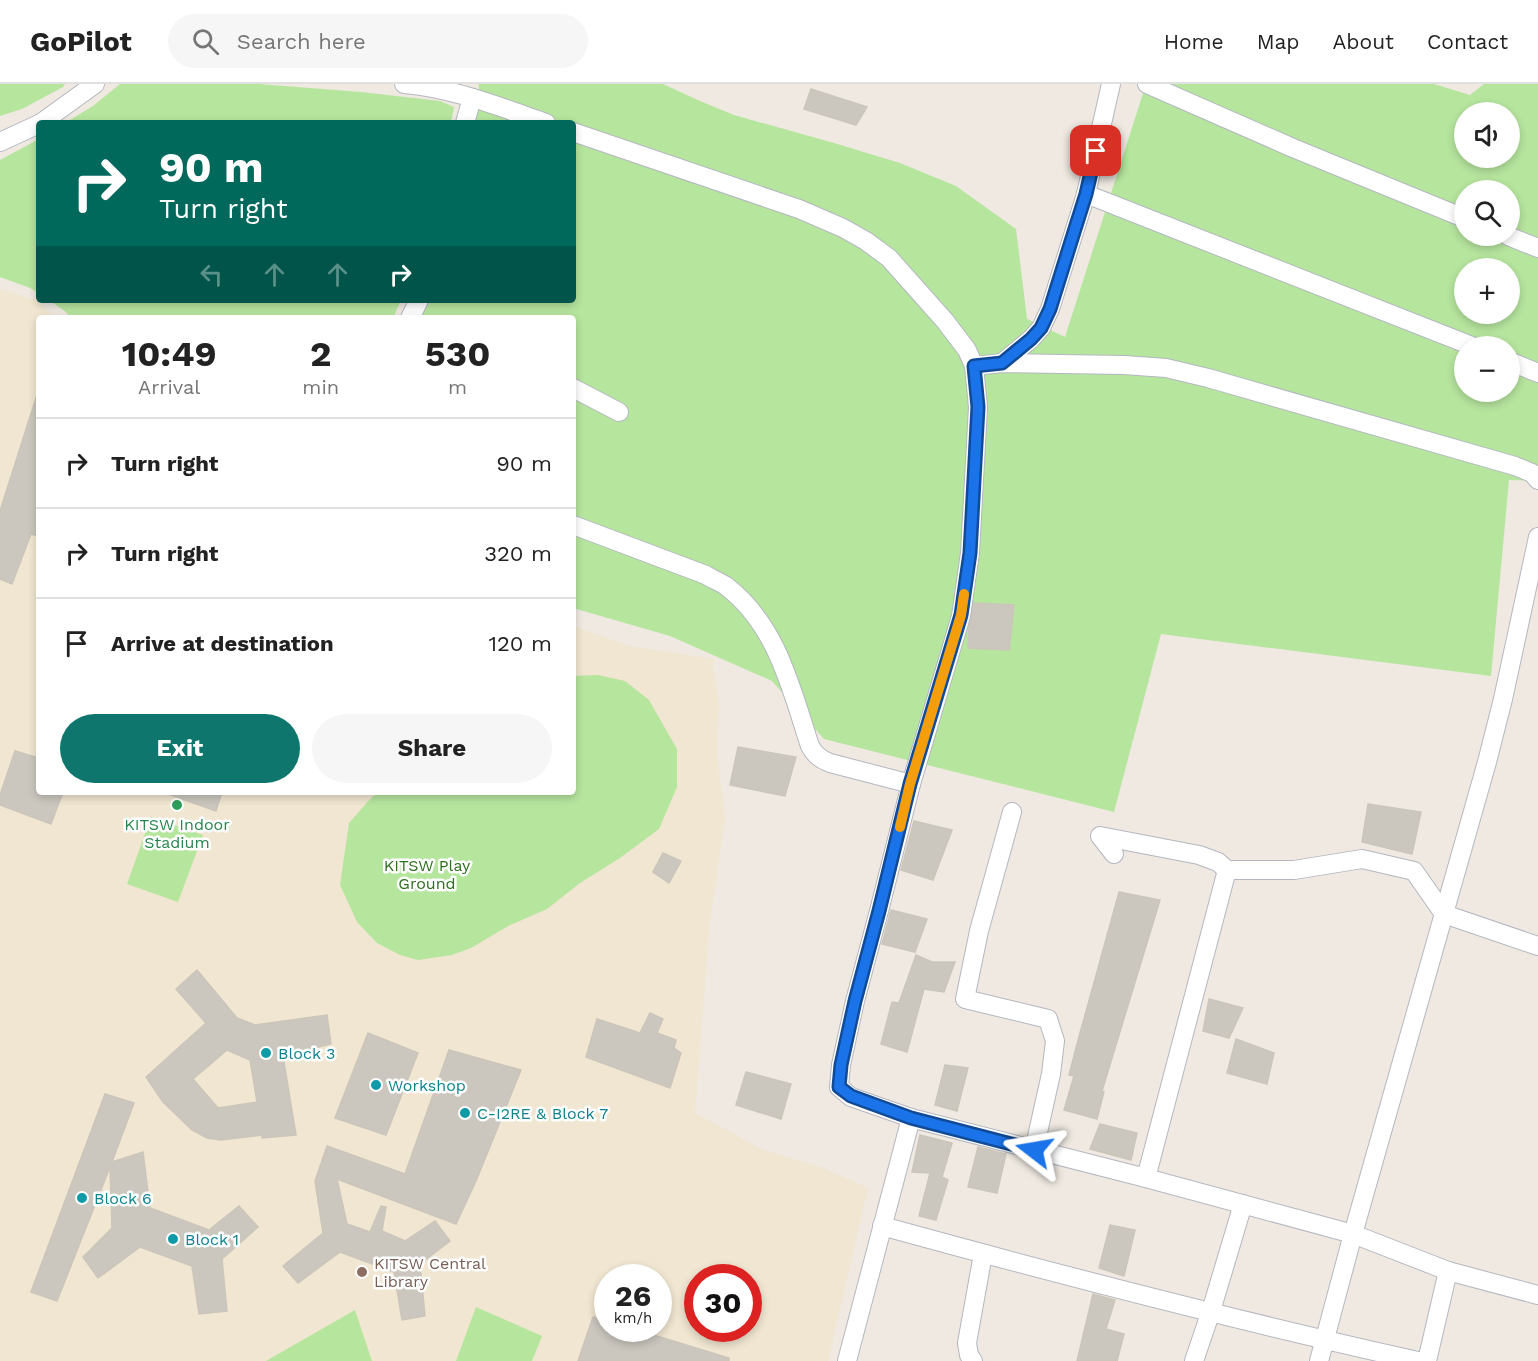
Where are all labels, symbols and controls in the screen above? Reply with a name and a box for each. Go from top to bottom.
search box [168,14,588,68]
text: GoPilot [30,25,132,58]
icon: search [189,25,222,58]
text: Search here [237,29,366,54]
text: Home [1164,29,1224,54]
text: Map [1257,29,1300,54]
text: About [1333,29,1394,54]
text: Contact [1427,29,1508,54]
map controls [1454,102,1520,402]
button: sound [1454,102,1520,168]
pin [1070,125,1121,176]
icon: arrive [1079,134,1112,167]
text: 90 m [159,143,263,192]
icon: right [60,144,138,222]
button: search [1454,180,1520,246]
text: Turn right [159,193,288,225]
icon: left [195,258,228,291]
icon: ahead [258,258,291,291]
icon: ahead [321,258,354,291]
icon: right [384,258,417,291]
button: + [1454,258,1520,324]
text: 10:49 [122,333,217,375]
text: 2 [310,333,331,375]
text: 530 [425,333,490,375]
button: − [1454,336,1520,402]
text: Arrival [138,375,200,399]
text: min [302,375,339,399]
text: m [448,375,467,399]
icon: right [60,447,93,480]
text: Turn right [111,451,218,476]
text: 90 m [496,451,552,476]
icon: right [60,537,93,570]
text: Turn right [111,541,218,566]
text: 320 m [484,541,552,566]
icon: arrive [60,627,93,660]
text: Arrive at destination [111,631,334,656]
text: 120 m [488,631,552,656]
button: Exit [60,714,300,783]
button: Share [312,714,552,783]
marker: KITSW Indoor Stadium [170,798,184,812]
place label: KITSW Indoor Stadium [124,815,230,852]
park label: KITSW Play Ground [384,856,471,893]
place label: Block 3 [278,1044,335,1063]
marker: Block 3 [259,1046,273,1060]
place label: Workshop [388,1076,466,1095]
marker: Workshop [369,1078,383,1092]
place label: C-I2RE & Block 7 [477,1104,608,1123]
marker: C-I2RE & Block 7 [458,1106,472,1120]
position arrow [1002,1118,1066,1182]
place label: Block 6 [94,1189,152,1208]
marker: Block 6 [75,1191,89,1205]
place label: Block 1 [185,1230,239,1249]
marker: Block 1 [166,1232,180,1246]
place label: KITSW Central Library [374,1254,486,1291]
speed limit sign: 30 [684,1264,762,1342]
marker: KITSW Central Library [355,1265,369,1279]
text: 26 [615,1278,651,1313]
text: km/h [614,1309,652,1327]

